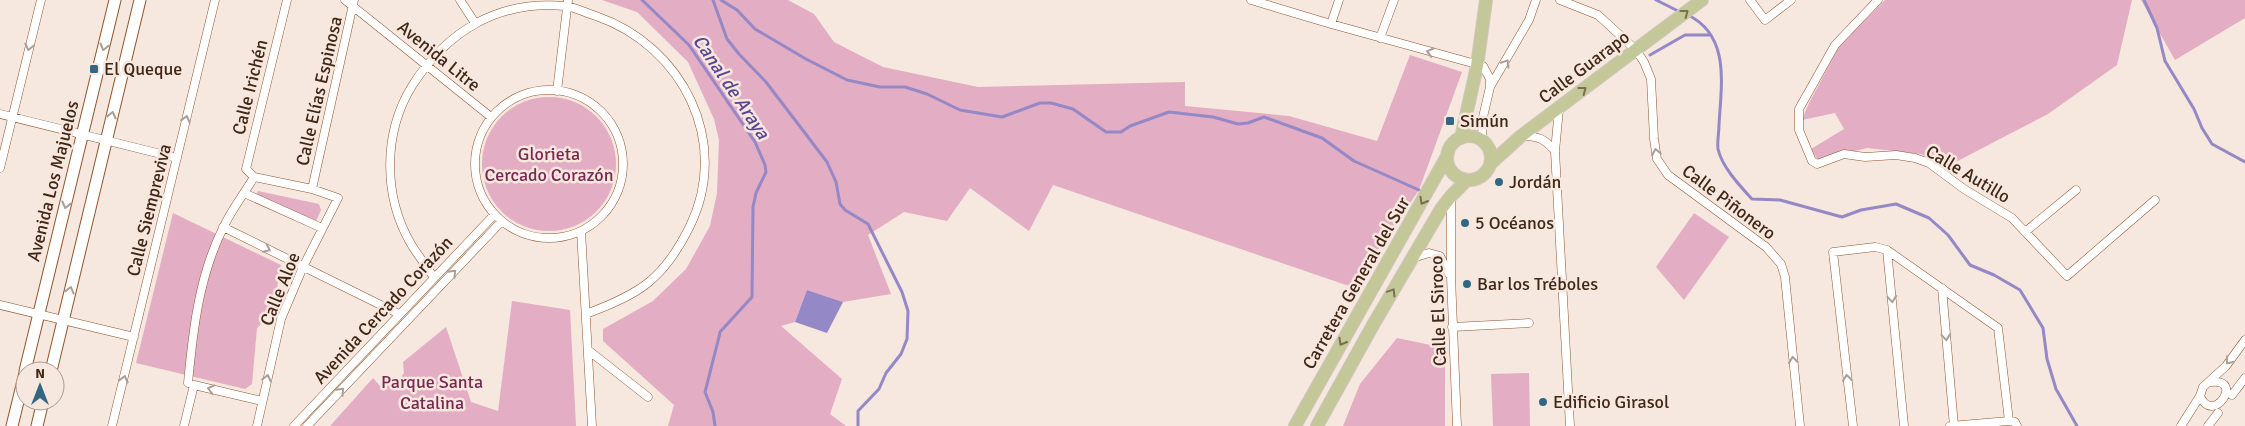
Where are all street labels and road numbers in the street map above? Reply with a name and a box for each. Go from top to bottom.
street label: Calle Elías Espinosa [291,14,347,168]
street label: Avenida Litre [393,16,485,96]
street label: Calle Guarapo [1534,26,1634,108]
street label: Calle Irichén [228,37,272,137]
street label: Avenida Los Majuelos [22,98,84,264]
street label: Calle Autillo [1922,140,2014,208]
street label: Calle Siempreviva [122,141,176,279]
street label: Calle Piñonero [1678,160,1780,244]
street label: Carretera General del Sur [1298,193,1414,373]
street label: Avenida Cercado Corazón [309,232,457,388]
street label: Calle Aloe [255,249,305,329]
street label: Calle El Siroco [1425,255,1451,367]

